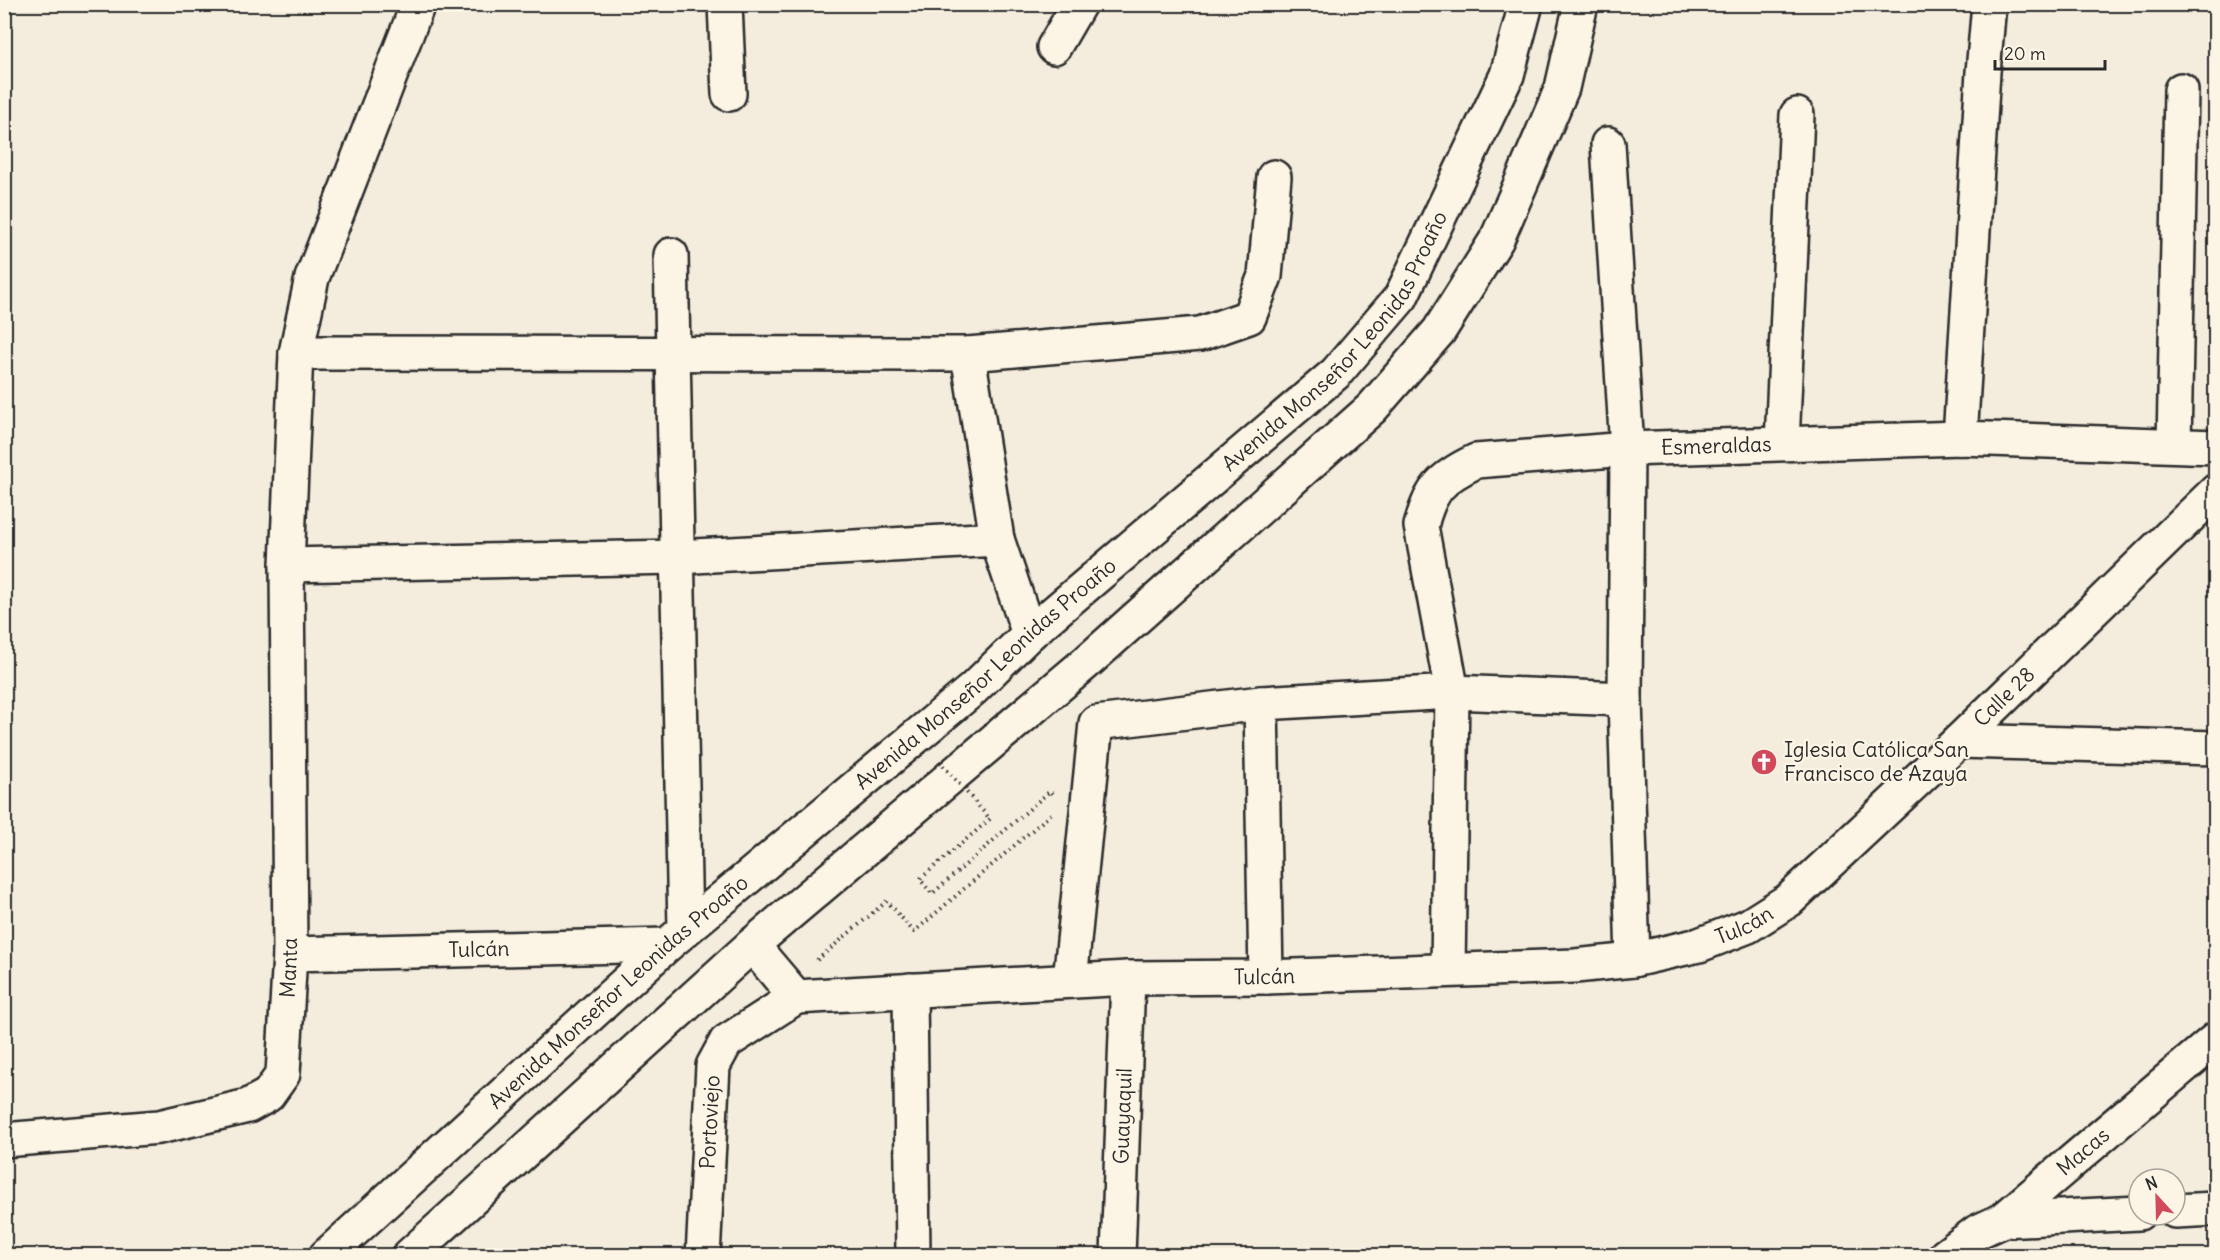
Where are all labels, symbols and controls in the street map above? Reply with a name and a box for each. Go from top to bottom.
scale bar [1995,33,2104,71]
text: 20 m [2004,42,2046,65]
street label: Avenida Monseñor Leonidas Proaño [1216,207,1453,477]
street label: Esmeraldas [1661,430,1772,461]
street label: Avenida Monseñor Leonidas Proaño [849,552,1122,795]
street label: Calle 28 [1968,661,2040,732]
place label: Iglesia Católica San Francisco de Azaya [1784,736,1969,787]
church icon: Iglesia Católica San Francisco de Azaya [1749,747,1779,777]
street label: Avenida Monseñor Leonidas Proaño [482,869,754,1114]
street label: Tulcán [1711,900,1778,950]
street label: Tulcán [448,935,510,963]
street label: Manta [273,938,303,998]
street label: Tulcán [1234,962,1295,990]
street label: Guayaquil [1107,1067,1138,1165]
street label: Portoviejo [694,1074,726,1170]
street label: Macas [2051,1121,2115,1181]
north arrow [2127,1167,2187,1227]
text: N [2143,1172,2160,1194]

